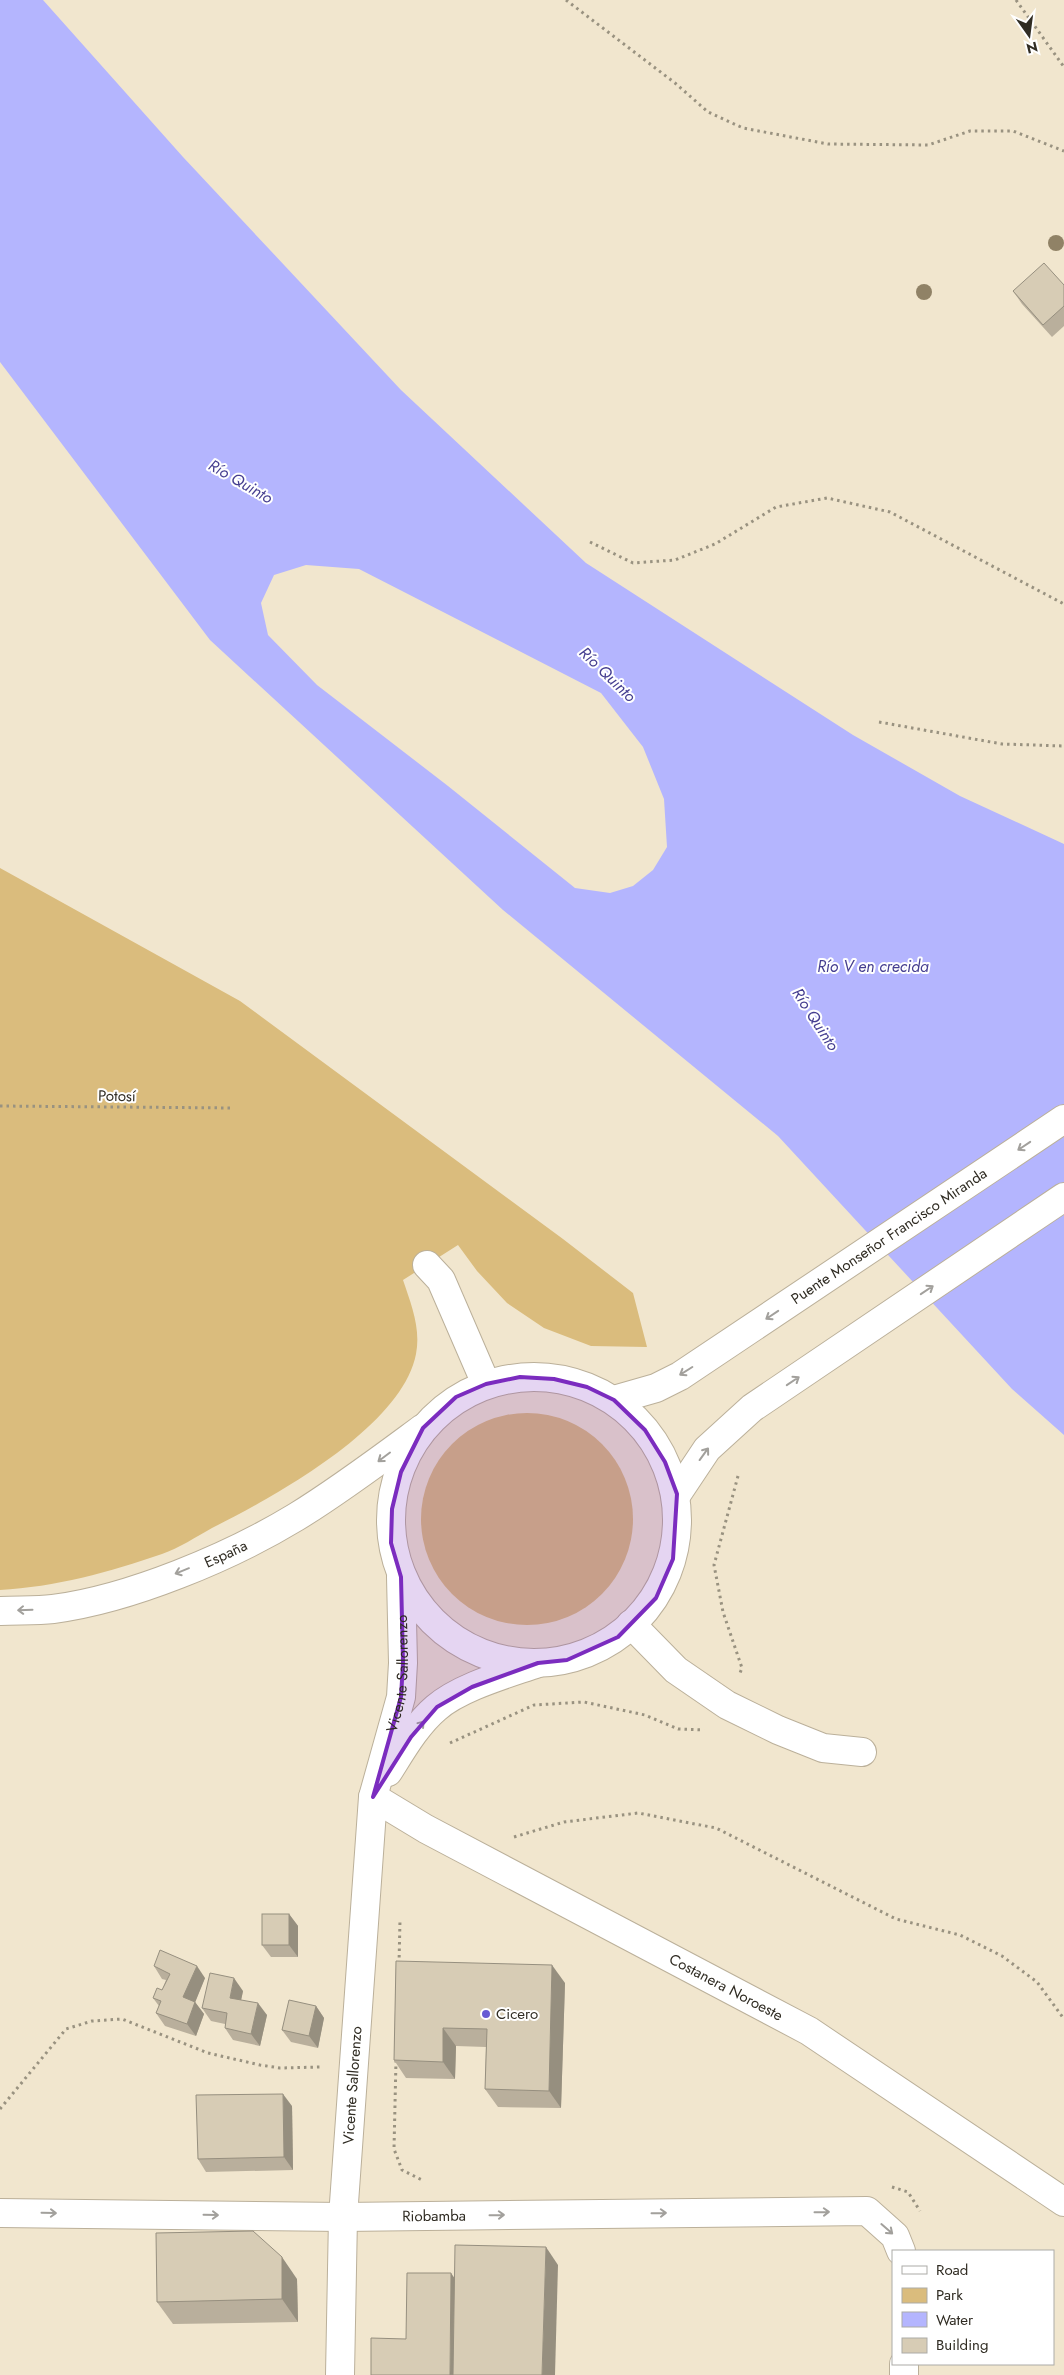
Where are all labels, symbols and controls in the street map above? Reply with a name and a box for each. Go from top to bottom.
north arrow [1004,10,1054,60]
text: N [1024,37,1040,59]
water label: Río Quinto [204,454,278,509]
water label: Río Quinto [574,641,641,708]
water label: Río V en crecida [817,955,929,978]
water label: Río Quinto [787,983,845,1056]
street label: Potosí [98,1085,137,1107]
one-way arrow [1017,1141,1031,1151]
street label: Puente Monseñor Francisco Miranda [787,1163,991,1310]
one-way arrow [920,1285,934,1295]
one-way arrow [766,1310,780,1320]
one-way arrow [680,1367,694,1377]
one-way arrow [785,1376,799,1386]
one-way arrow [699,1448,710,1461]
one-way arrow [377,1452,391,1462]
street label: España [201,1534,251,1573]
one-way arrow [175,1567,190,1577]
one-way arrow [18,1605,34,1614]
street label: Vicente Sallorenzo [381,1615,414,1735]
one-way arrow [414,1721,425,1734]
street label: Costanera Noroeste [665,1948,787,2026]
place label: Cicero [496,2003,538,2025]
marker: Cicero [480,2008,492,2020]
street label: Vicente Sallorenzo [337,2025,368,2145]
street label: Riobamba [402,2205,466,2227]
one-way arrow [813,2207,829,2216]
one-way arrow [40,2208,56,2218]
one-way arrow [650,2208,667,2218]
one-way arrow [202,2210,219,2220]
one-way arrow [488,2210,504,2220]
one-way arrow [881,2223,894,2234]
legend [892,2250,1054,2365]
text: Road [936,2259,968,2281]
text: Park [936,2284,963,2306]
text: Water [936,2309,974,2331]
text: Building [936,2334,988,2356]

